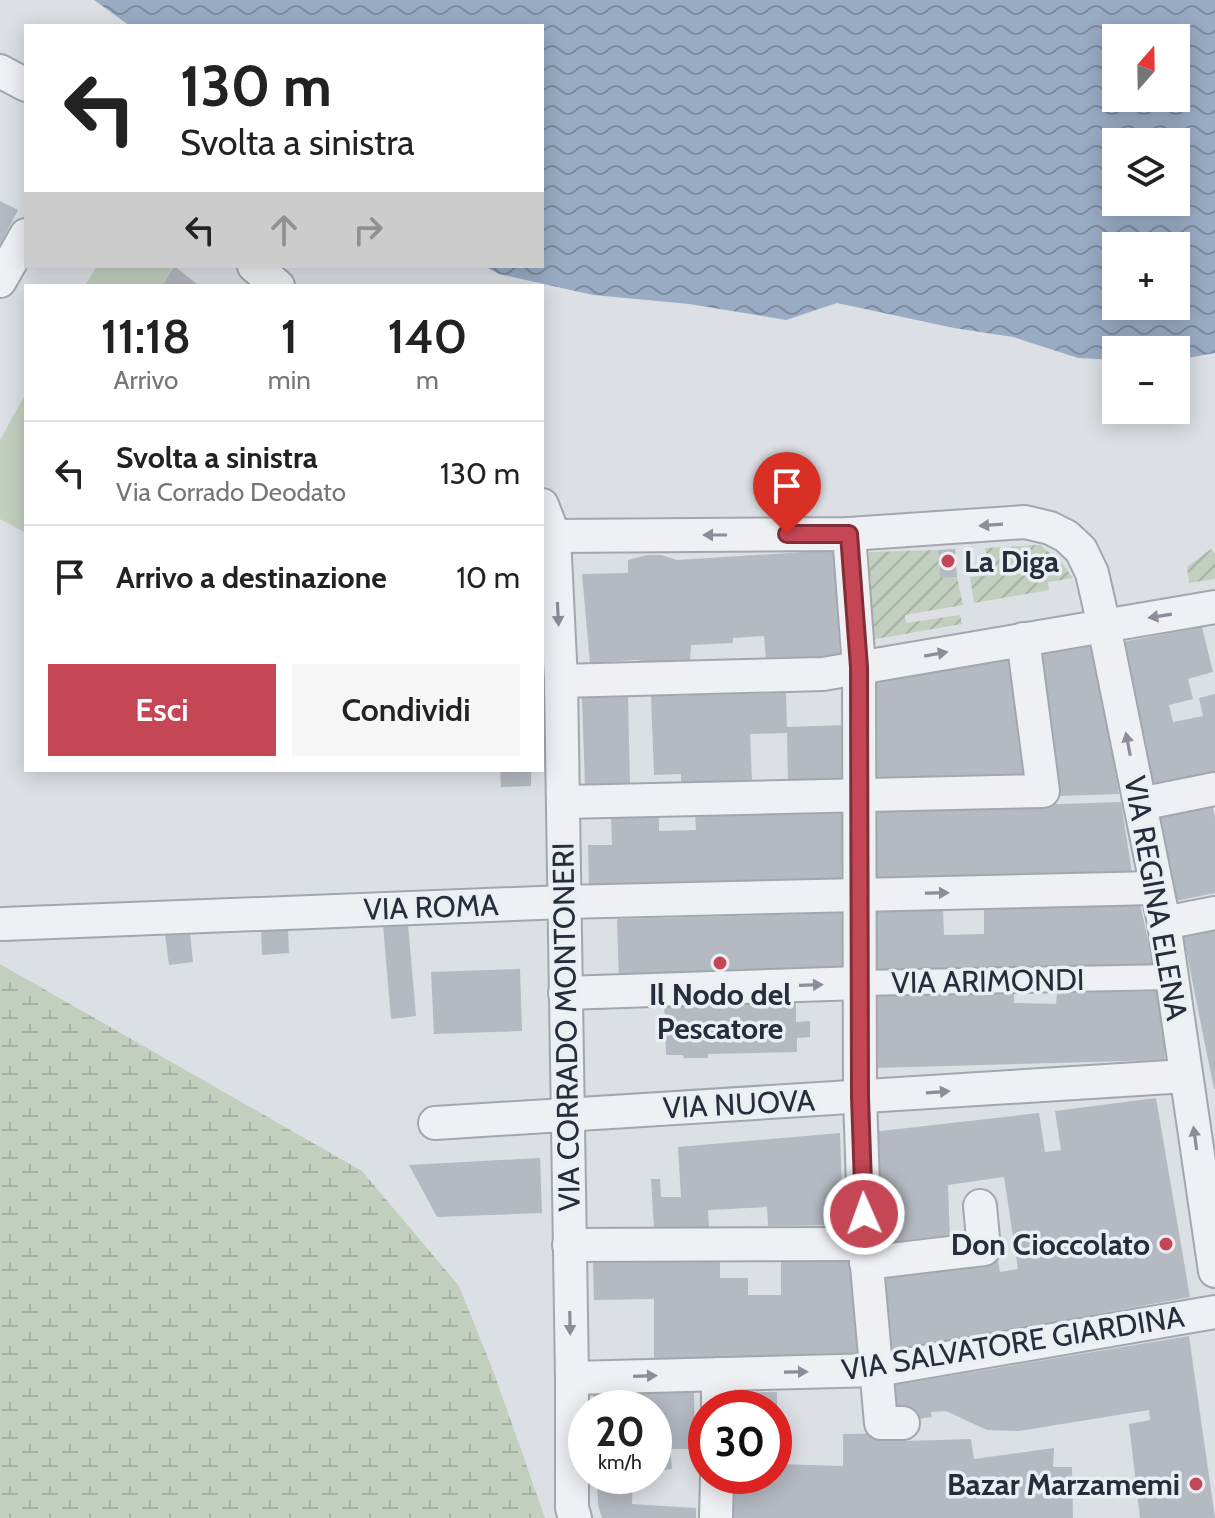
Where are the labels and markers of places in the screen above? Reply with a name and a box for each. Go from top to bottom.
pin [753,452,821,534]
place label: La Diga [964,543,1059,580]
marker: La Diga [939,552,957,570]
marker: Il Nodo del Pescatore [711,954,729,972]
place label: Il Nodo del Pescatore [649,976,791,1047]
place label: Don Cioccolato [951,1226,1150,1263]
marker: Don Cioccolato [1157,1235,1175,1253]
place label: Bazar Marzamemi [947,1466,1180,1503]
marker: Bazar Marzamemi [1187,1475,1205,1493]

